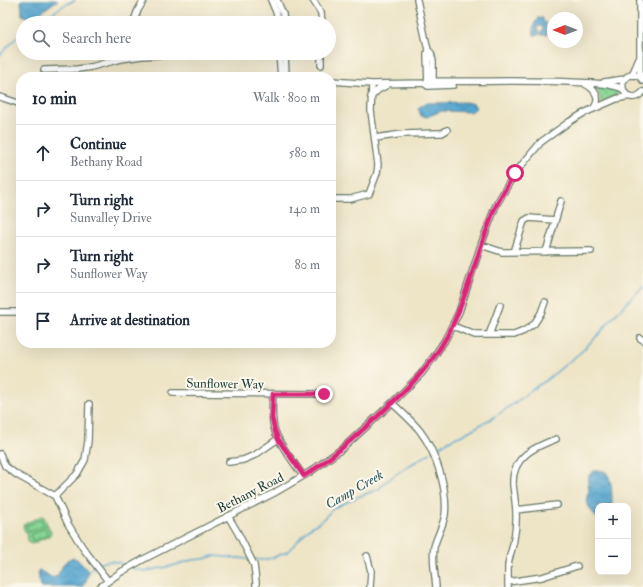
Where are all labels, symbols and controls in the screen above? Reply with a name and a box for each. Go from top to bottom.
north arrow [547,12,583,48]
search box [16,16,336,60]
icon: search [30,27,52,49]
text: Search here [62,29,131,48]
text: 10 min [32,88,77,109]
text: Walk · 800 m [253,90,320,106]
text: Continue [70,135,126,154]
icon: ahead [32,142,54,164]
text: 580 m [289,145,320,161]
text: Bethany Road [70,154,143,170]
route start [506,164,524,182]
text: Turn right [70,191,133,210]
icon: right [32,198,54,220]
text: 140 m [289,201,320,217]
text: Sunvalley Drive [70,210,152,226]
text: Turn right [70,247,133,266]
icon: right [32,254,54,276]
text: 80 m [294,257,320,273]
text: Sunflower Way [70,266,148,282]
icon: arrive [32,310,54,332]
text: Arrive at destination [70,311,190,330]
street label: Sunflower Way [186,375,264,394]
route end [315,385,333,403]
water label: Camp Creek [322,466,386,513]
street label: Bethany Road [215,469,287,517]
map controls [595,503,631,575]
button: + [595,503,631,539]
button: − [595,539,631,575]

